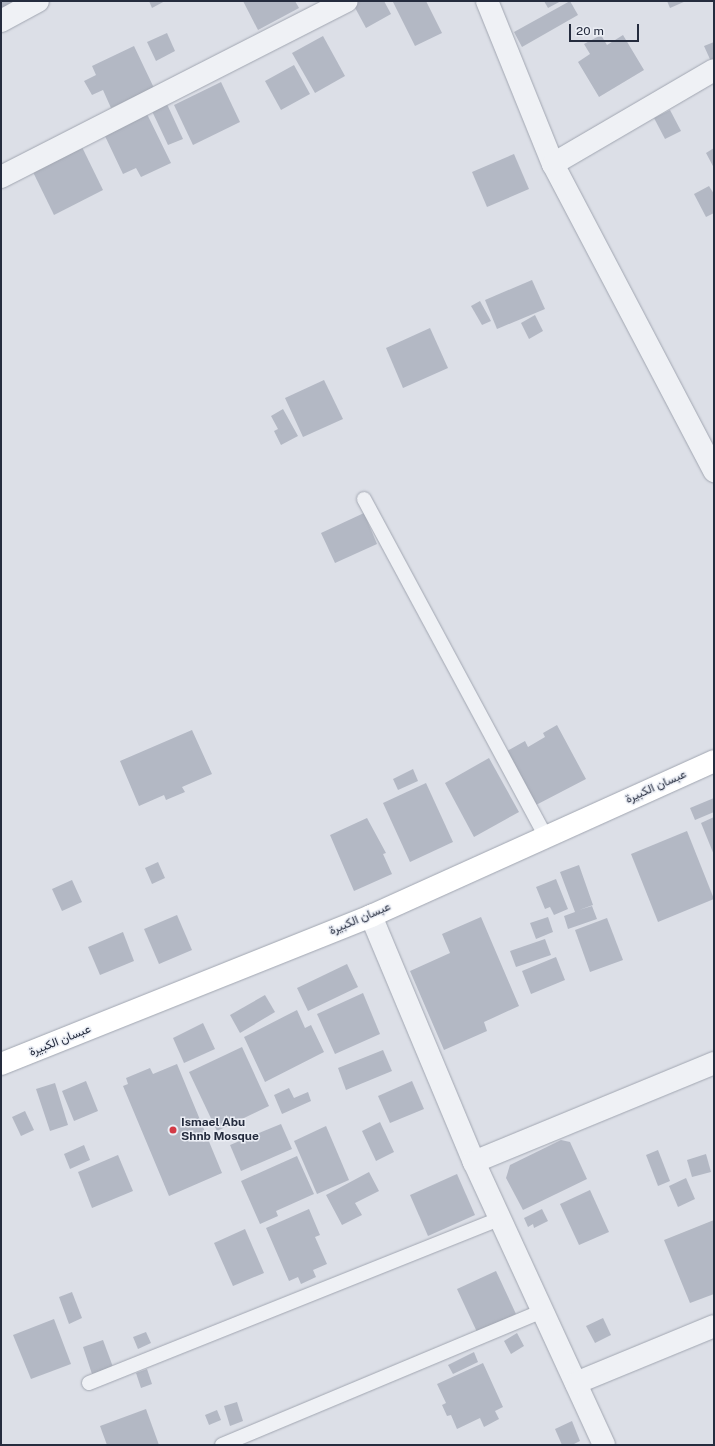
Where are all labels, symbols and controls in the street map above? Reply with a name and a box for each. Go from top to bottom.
scale bar [571,16,641,42]
text: 20 m [576,24,604,38]
street label: عبسان الكبيرة [623,767,689,807]
street label: عبسان الكبيرة [327,900,393,938]
street label: عبسان الكبيرة [27,1022,93,1060]
place label: Ismael Abu Shnb Mosque [181,1116,259,1144]
marker: Ismael Abu Shnb Mosque [168,1125,178,1135]

